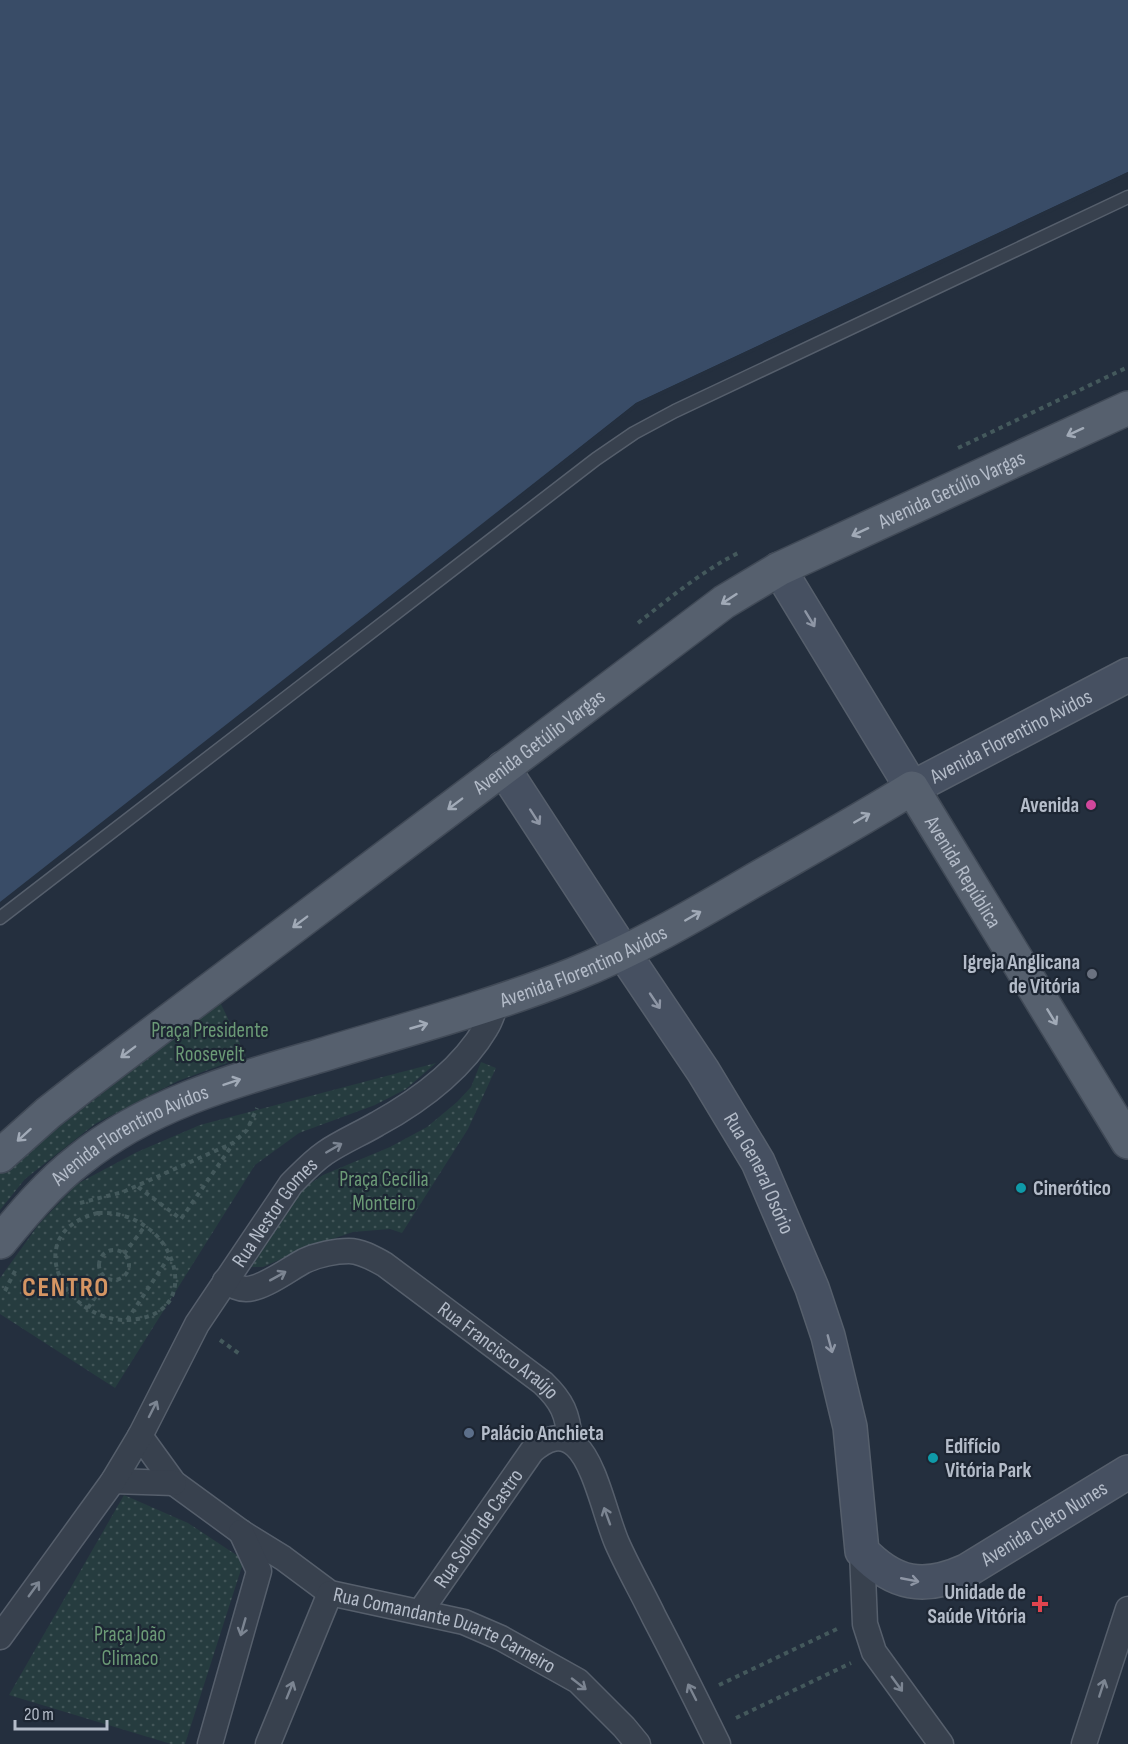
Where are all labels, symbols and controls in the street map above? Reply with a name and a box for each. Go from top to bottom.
one-way arrow [1066,427,1084,439]
street label: Avenida Getúlio Vargas [873,445,1029,535]
one-way arrow [851,526,869,538]
one-way arrow [721,593,738,605]
one-way arrow [804,610,816,627]
street label: Avenida Getúlio Vargas [467,684,610,800]
street label: Avenida Florentino Avidos [925,684,1097,790]
place label: Avenida [1020,793,1079,818]
one-way arrow [448,798,464,810]
marker: Avenida [1084,798,1098,812]
one-way arrow [529,808,541,825]
street label: Avenida República [919,811,1007,933]
one-way arrow [853,812,870,824]
one-way arrow [684,910,701,922]
one-way arrow [292,915,308,928]
street label: Avenida Florentino Avidos [496,920,672,1013]
place label: Igreja Anglicana de Vitória [963,950,1080,999]
marker: Igreja Anglicana de Vitória [1085,967,1099,981]
one-way arrow [649,992,661,1009]
one-way arrow [1047,1008,1059,1025]
park label: Praça Presidente Roosevelt [151,1018,269,1067]
one-way arrow [409,1020,428,1032]
one-way arrow [120,1046,136,1058]
one-way arrow [222,1075,241,1086]
street label: Avenida Florentino Avidos [45,1079,212,1192]
street label: Rua General Osório [718,1108,799,1238]
one-way arrow [17,1128,32,1142]
one-way arrow [325,1142,342,1154]
street label: Rua Nestor Gomes [227,1152,323,1272]
park label: Praça Cecília Monteiro [339,1167,429,1216]
place label: Cinerótico [1033,1176,1111,1201]
marker: Cinerótico [1014,1181,1028,1195]
one-way arrow [269,1270,286,1282]
district label: CENTRO [22,1272,110,1304]
street label: Rua Francisco Araújo [433,1297,564,1404]
one-way arrow [825,1334,837,1353]
one-way arrow [148,1401,159,1419]
place label: Palácio Anchieta [481,1421,604,1446]
marker: Palácio Anchieta [462,1426,476,1440]
place label: Edifício Vitória Park [945,1434,1031,1483]
marker: Edifício Vitória Park [926,1451,940,1465]
street label: Rua Solón de Castro [429,1464,529,1593]
street label: Avenida Cleto Nunes [976,1476,1112,1572]
one-way arrow [601,1507,612,1526]
one-way arrow [900,1575,919,1586]
place label: Unidade de Saúde Vitória [927,1580,1026,1629]
one-way arrow [28,1582,41,1598]
street label: Rua Comandante Duarte Carneiro [331,1582,560,1679]
marker: Unidade de Saúde Vitória [1031,1595,1049,1613]
one-way arrow [237,1617,248,1636]
park label: Praça João Climaco [94,1622,166,1671]
one-way arrow [891,1675,903,1691]
one-way arrow [571,1677,587,1690]
one-way arrow [1097,1679,1108,1698]
one-way arrow [285,1681,296,1700]
one-way arrow [686,1683,697,1701]
scale bar [15,1693,106,1731]
text: 20 m [24,1704,54,1725]

